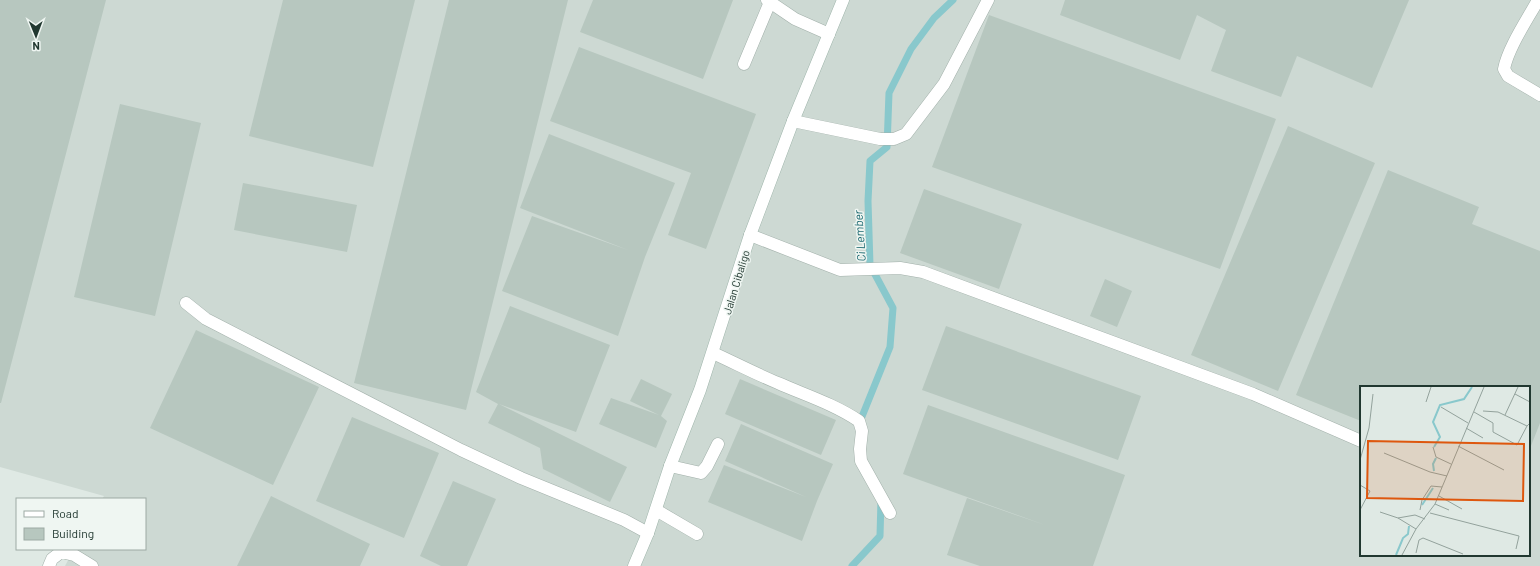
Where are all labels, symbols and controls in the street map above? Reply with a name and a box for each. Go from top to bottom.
north arrow [16,16,56,56]
text: N [32,40,40,53]
water label: Ci Lember [850,209,868,262]
street label: Jalan Cibaligo [720,248,752,316]
inset map [1360,386,1530,556]
legend [16,498,146,550]
text: Road [52,506,79,520]
text: Building [52,526,94,540]

